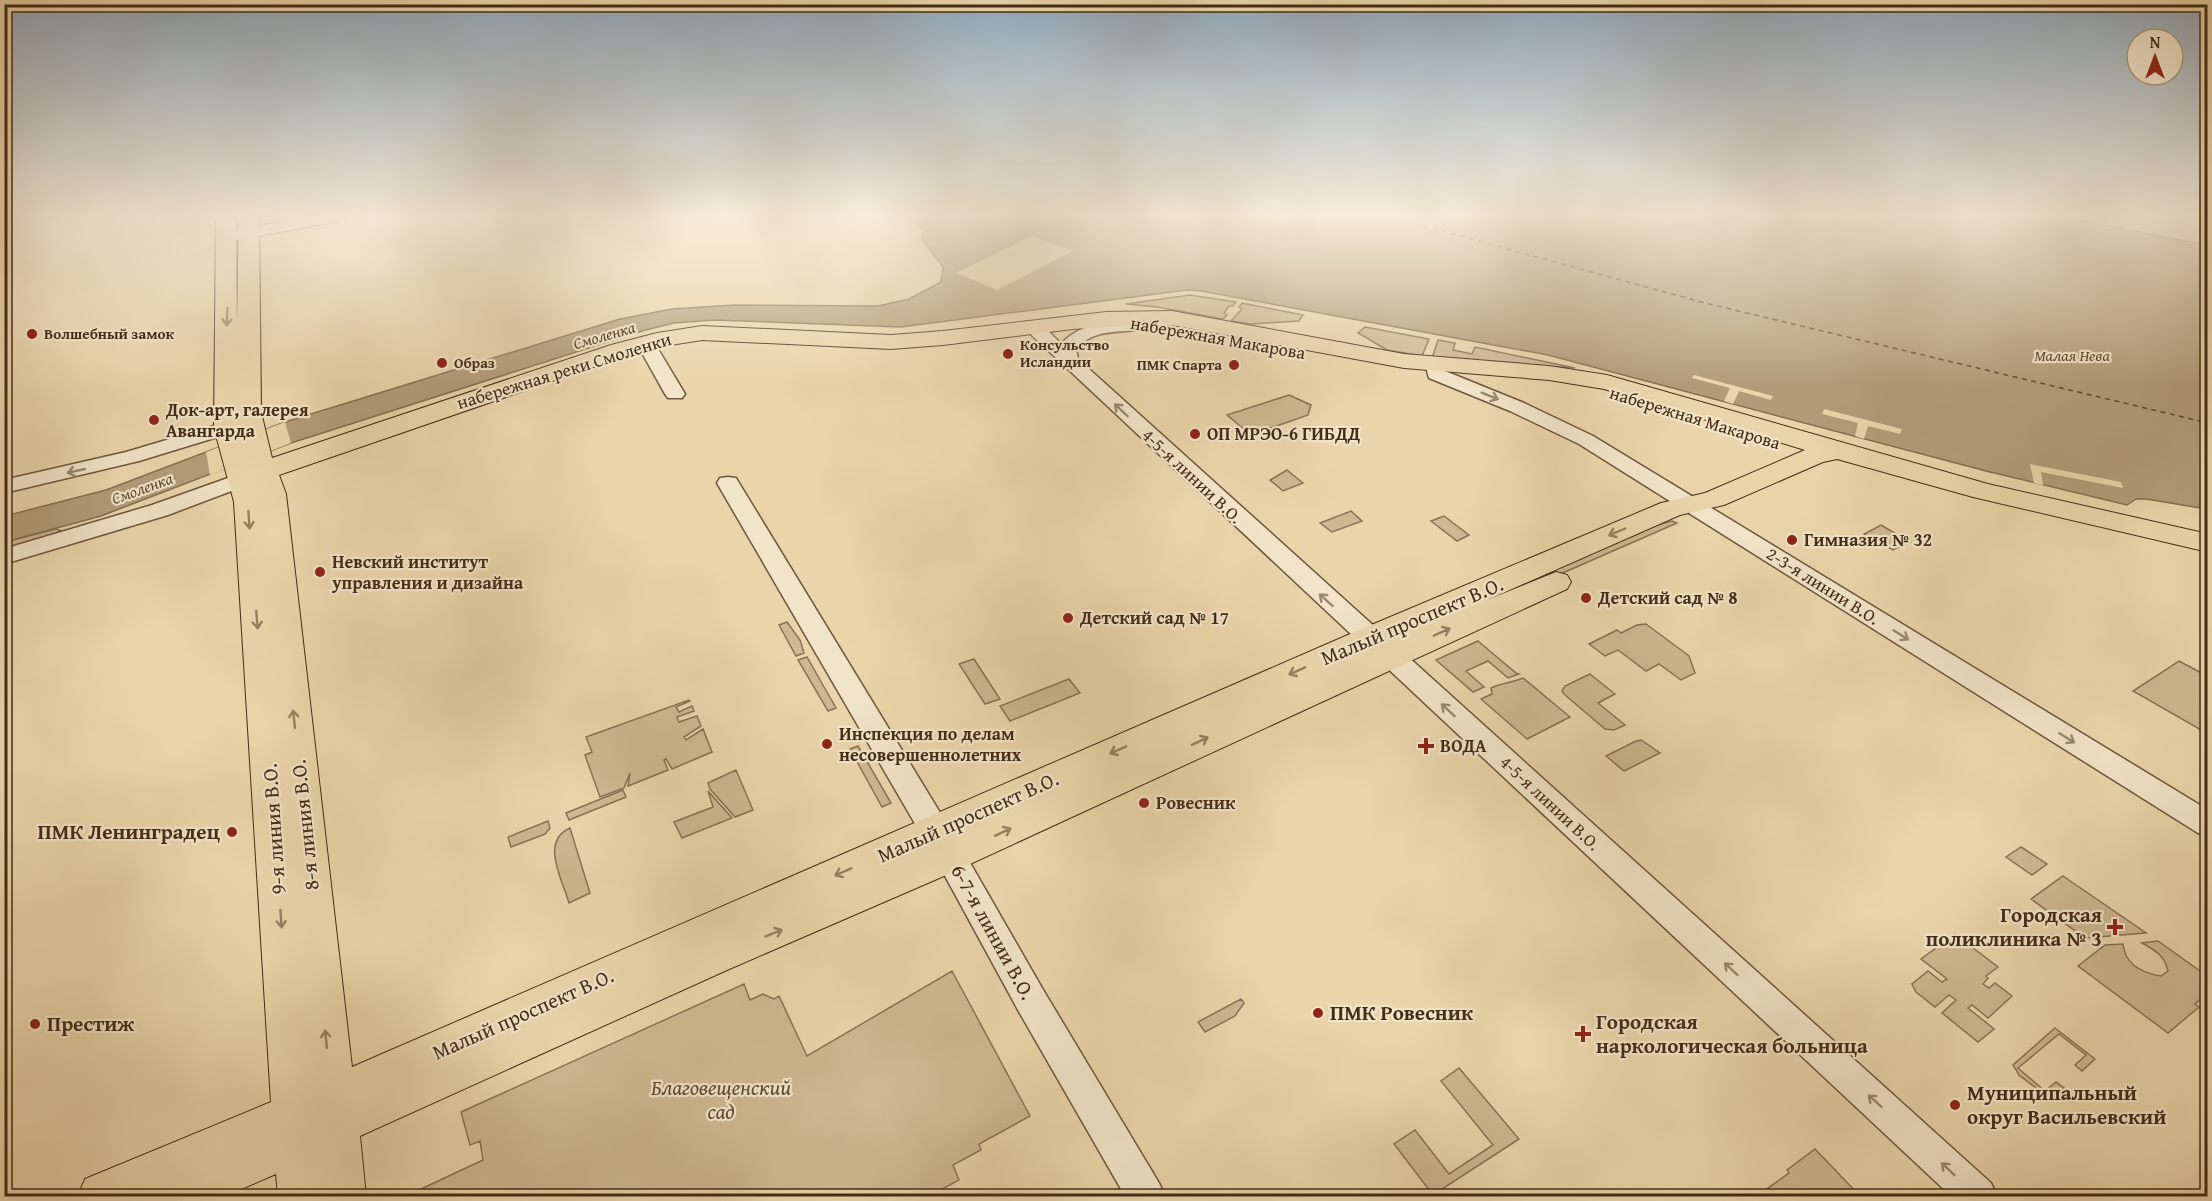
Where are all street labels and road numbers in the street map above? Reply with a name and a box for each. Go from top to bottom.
street label: набережная Макарова [1129,309,1308,366]
street label: набережная реки Смоленки [453,325,675,416]
street label: набережная Макарова [1607,379,1784,456]
street label: 4-5-я линии В.О. [1136,422,1249,530]
street label: 2-3-я линии В.О. [1761,540,1885,631]
street label: Малый проспект В.О. [1316,568,1508,673]
street label: 4-5-я линии В.О. [1494,749,1607,857]
street label: 8-я линия В.О. [282,758,327,892]
street label: 9-я линия В.О. [253,762,294,896]
street label: Малый проспект В.О. [872,763,1063,870]
street label: 6-7-я линии В.О. [943,858,1043,1005]
street label: Малый проспект В.О. [427,960,618,1067]

